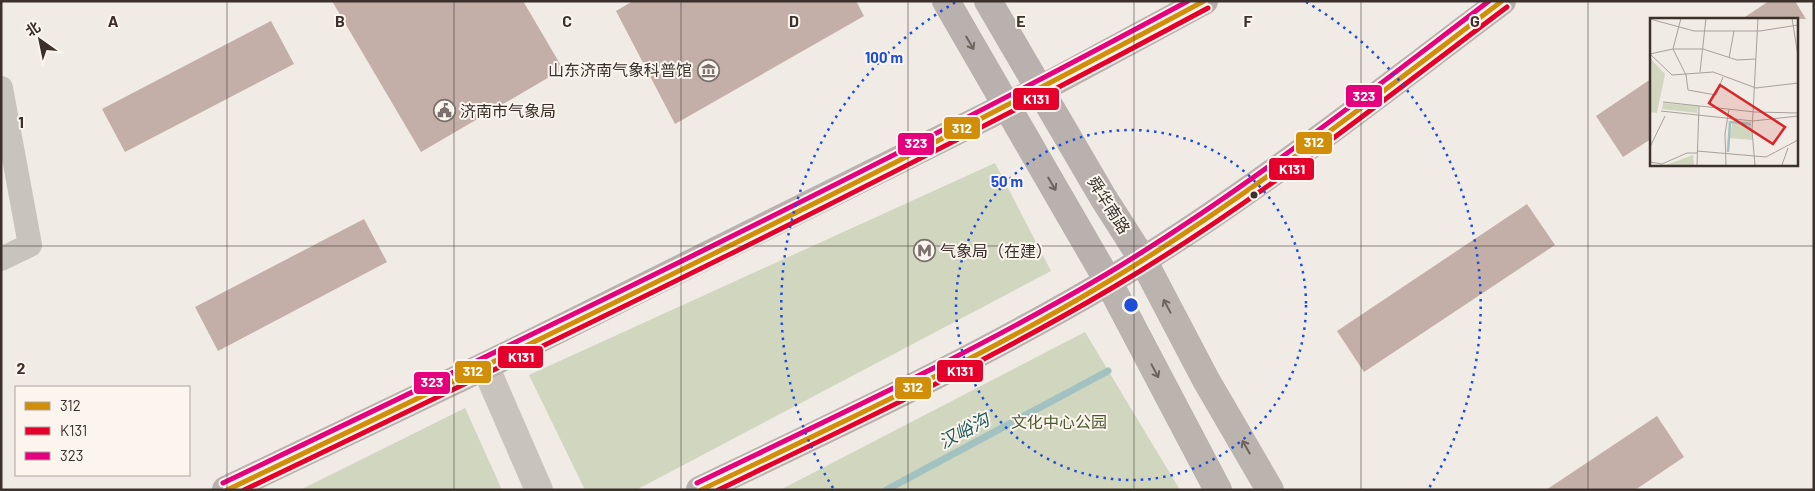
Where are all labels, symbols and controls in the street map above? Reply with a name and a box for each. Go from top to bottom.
text: A [108,11,119,30]
text: B [335,11,345,30]
text: C [562,11,572,30]
text: D [789,11,799,30]
text: E [1016,11,1026,30]
text: F [1244,11,1253,30]
text: G [1470,11,1480,30]
north arrow [15,15,65,65]
text: 北 [22,18,43,40]
inset map [1650,18,1798,165]
one-way arrow [966,36,976,50]
text: 100 m [865,48,903,66]
museum icon: 山东济南气象科普馆 [696,58,720,82]
place label: 山东济南气象科普馆 [548,60,692,79]
line badge: 323 [1345,84,1383,108]
line badge: K131 [1012,87,1060,111]
text: 323 [1353,87,1375,104]
text: K131 [1023,90,1049,107]
public building icon: 济南市气象局 [432,99,456,123]
place label: 济南市气象局 [460,101,556,120]
text: 1 [18,112,24,131]
line badge: 312 [943,116,981,140]
text: 312 [952,119,972,136]
line badge: 312 [1295,131,1333,155]
line badge: 323 [897,132,935,156]
text: 312 [1304,133,1324,150]
text: 323 [905,134,927,151]
line badge: K131 [1268,157,1315,181]
text: K131 [1279,160,1305,177]
text: 50 m [991,172,1023,190]
street label: 舜华南路 [1084,173,1134,237]
one-way arrow [1047,177,1057,191]
unlabelled marker [1249,190,1259,200]
metro station icon: 气象局（在建） [912,239,936,263]
place label: 气象局（在建） [940,241,1052,260]
centre of rings [1122,296,1140,314]
one-way arrow [1162,298,1172,313]
line badge: K131 [497,345,544,369]
text: K131 [508,348,534,365]
text: 2 [17,358,26,377]
line badge: K131 [936,359,984,383]
line badge: 312 [454,360,492,384]
text: 312 [463,362,483,379]
text: K131 [947,362,973,379]
one-way arrow [1151,363,1160,378]
line badge: 323 [413,371,451,395]
text: 323 [421,373,443,390]
line badge: 312 [894,376,932,400]
text: 312 [903,378,923,395]
legend [15,386,190,476]
text: 312 [60,396,81,414]
water label: 汉峪沟 [935,407,994,453]
park label: 文化中心公园 [1011,412,1107,431]
text: K131 [60,421,87,439]
one-way arrow [1241,441,1251,455]
text: 323 [60,446,83,464]

